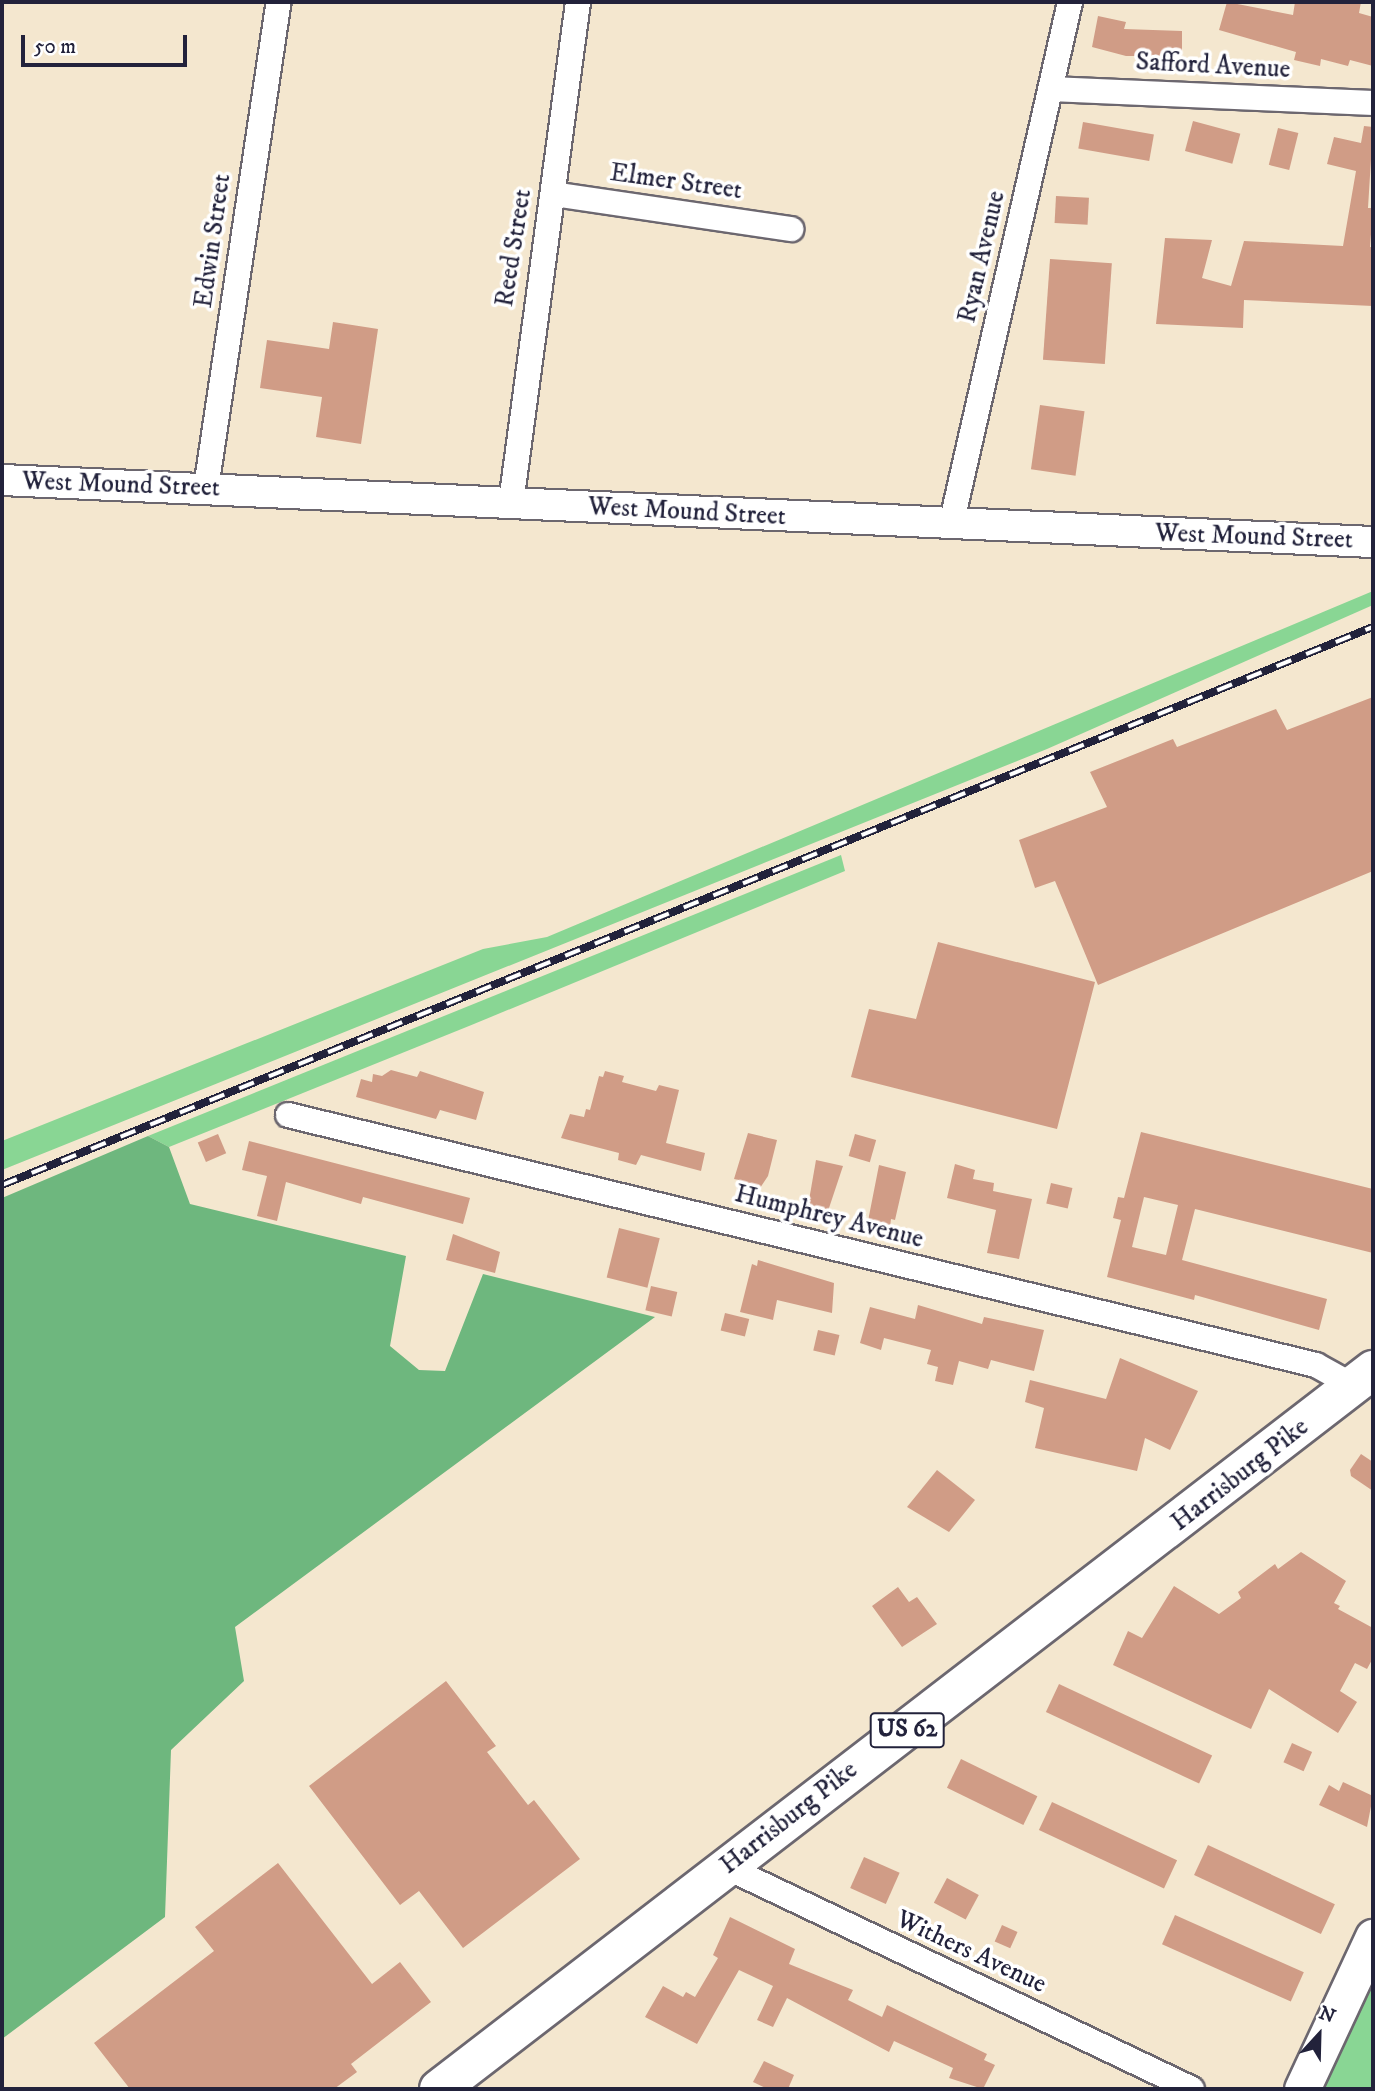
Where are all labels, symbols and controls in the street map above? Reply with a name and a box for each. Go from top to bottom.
scale bar [24,21,191,65]
text: 50 m [34,34,76,60]
street label: Safford Avenue [1135,46,1291,86]
street label: Elmer Street [608,157,744,207]
street label: Edwin Street [188,172,238,310]
street label: Reed Street [489,187,539,309]
street label: Ryan Avenue [952,188,1012,326]
street label: West Mound Street [21,466,221,504]
street label: West Mound Street [587,491,787,533]
street label: West Mound Street [1154,518,1354,556]
street label: Humphrey Avenue [731,1178,927,1256]
street label: Harrisburg Pike [1165,1412,1315,1538]
road number: US 62 [869,1710,946,1750]
street label: Harrisburg Pike [714,1755,864,1881]
street label: Withers Avenue [891,1904,1051,2000]
north arrow [1284,2000,1354,2070]
text: N [1316,2001,1339,2029]

